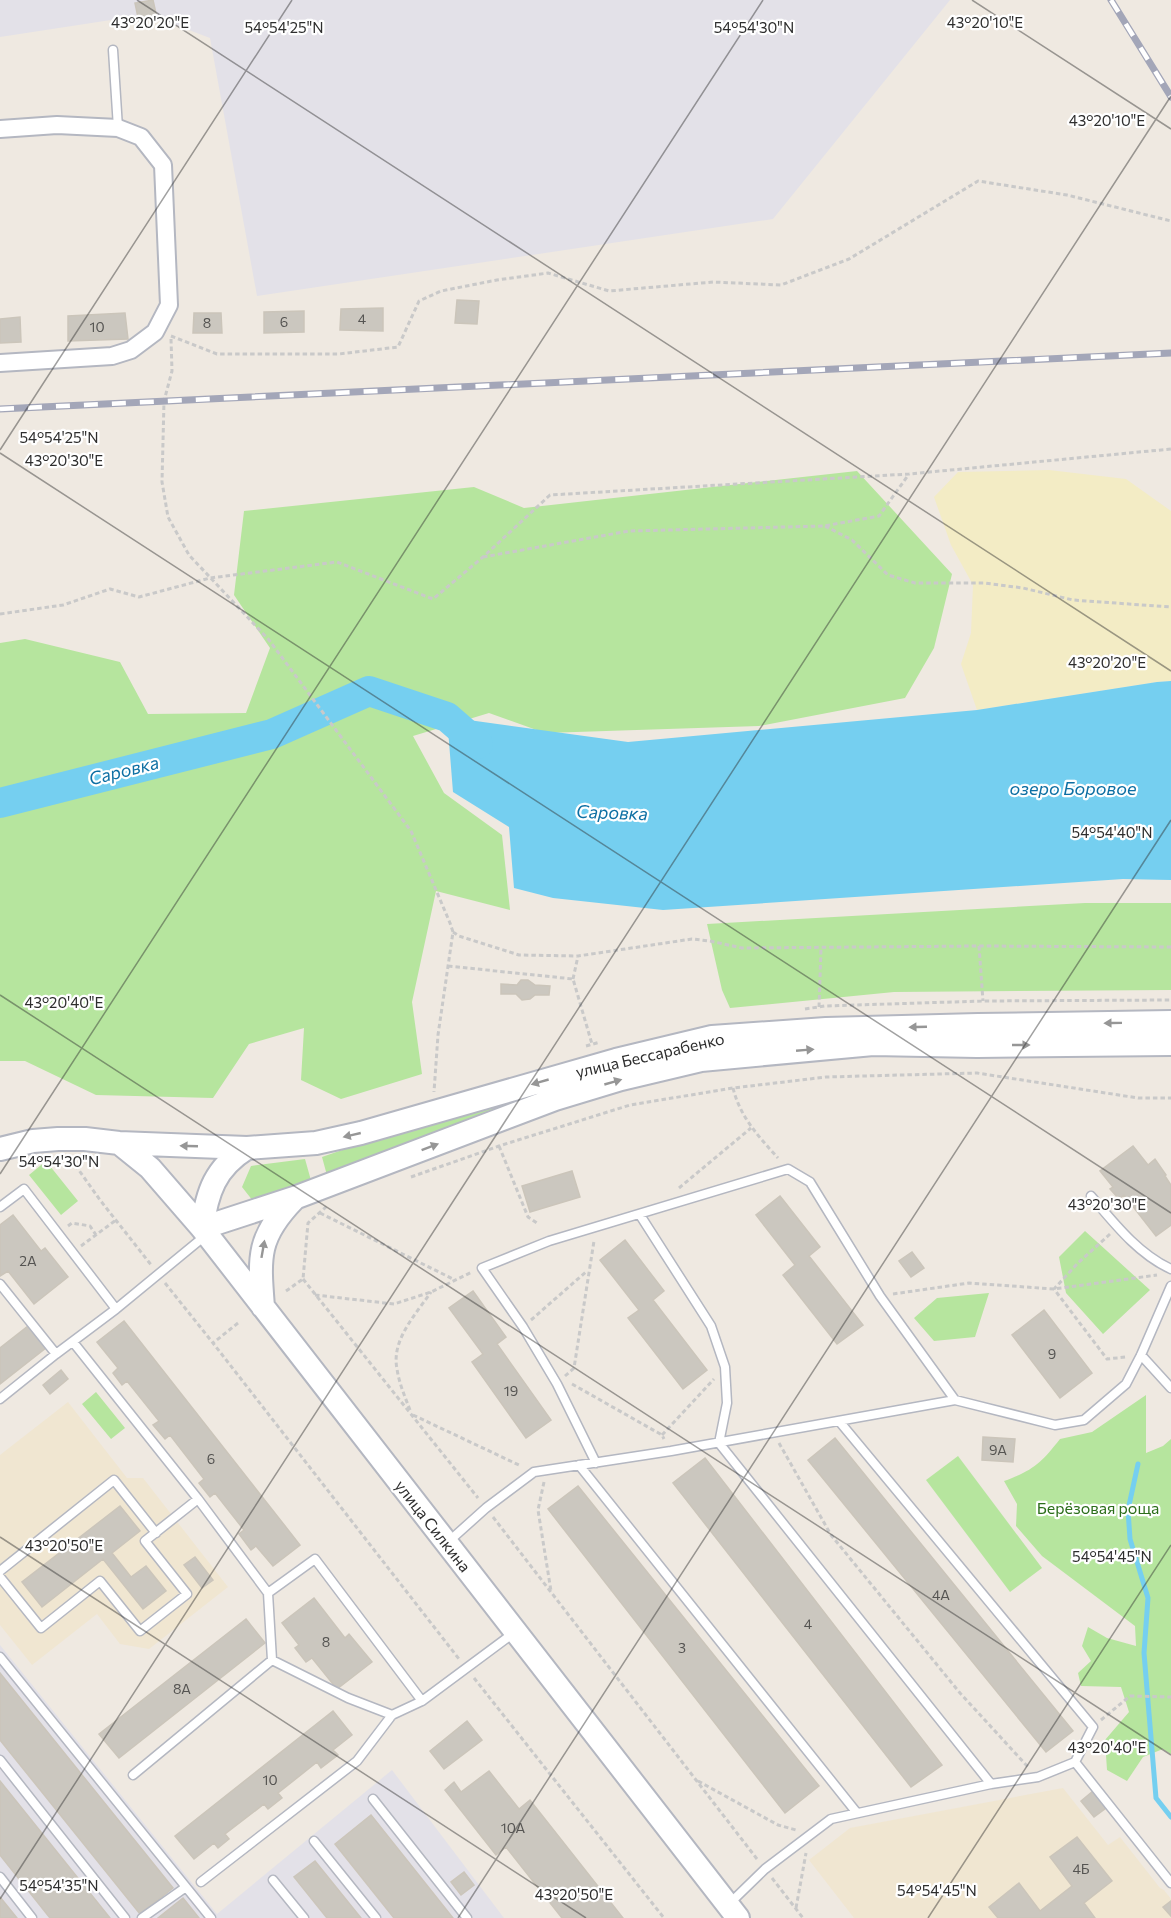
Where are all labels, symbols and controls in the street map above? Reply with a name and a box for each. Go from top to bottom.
text: 43°20'20"E [111,13,189,31]
text: 43°20'10"E [947,13,1023,31]
text: 54°54'25"N [244,18,324,36]
text: 54°54'30"N [714,18,794,36]
text: 43°20'10"E [1069,111,1145,129]
house number: 4 [358,310,367,327]
house number: 6 [280,313,288,330]
house number: 8 [203,314,211,331]
house number: 10 [89,318,105,335]
text: 54°54'25"N [19,428,99,446]
text: 43°20'30"E [25,451,103,469]
text: 43°20'20"E [1068,653,1146,671]
water label: Саровка [86,751,161,789]
water label: озеро Боровое [1010,777,1137,799]
water label: Саровка [576,800,648,824]
text: 54°54'40"N [1072,823,1152,841]
text: 43°20'40"E [25,993,104,1011]
one-way arrow [1103,1018,1122,1028]
one-way arrow [908,1022,927,1031]
street label: улица Бессарабенко [574,1028,726,1081]
one-way arrow [1011,1040,1030,1050]
one-way arrow [796,1045,815,1055]
one-way arrow [604,1077,622,1086]
one-way arrow [531,1078,549,1087]
one-way arrow [342,1131,361,1140]
one-way arrow [179,1141,198,1150]
one-way arrow [421,1142,439,1151]
text: 54°54'30"N [19,1152,99,1170]
text: 43°20'30"E [1068,1195,1146,1213]
one-way arrow [259,1239,268,1258]
house number: 2А [19,1252,37,1269]
house number: 9 [1048,1345,1056,1362]
house number: 19 [504,1382,518,1399]
house number: 9А [989,1441,1007,1458]
house number: 6 [207,1450,215,1467]
street label: улица Силкина [392,1476,475,1575]
park label: Берёзовая роща [1037,1498,1159,1517]
text: 43°20'50"E [25,1536,103,1554]
text: 54°54'45"N [1072,1547,1152,1565]
house number: 4А [932,1586,950,1603]
house number: 4 [804,1615,813,1632]
house number: 8 [322,1633,330,1650]
house number: 3 [678,1639,686,1656]
house number: 8А [173,1680,191,1697]
text: 43°20'40"E [1068,1738,1147,1756]
house number: 10 [262,1771,278,1788]
house number: 10А [501,1819,526,1836]
house number: 4Б [1072,1860,1090,1877]
text: 54°54'35"N [19,1876,99,1894]
text: 54°54'45"N [897,1881,977,1899]
text: 43°20'50"E [535,1885,613,1903]

